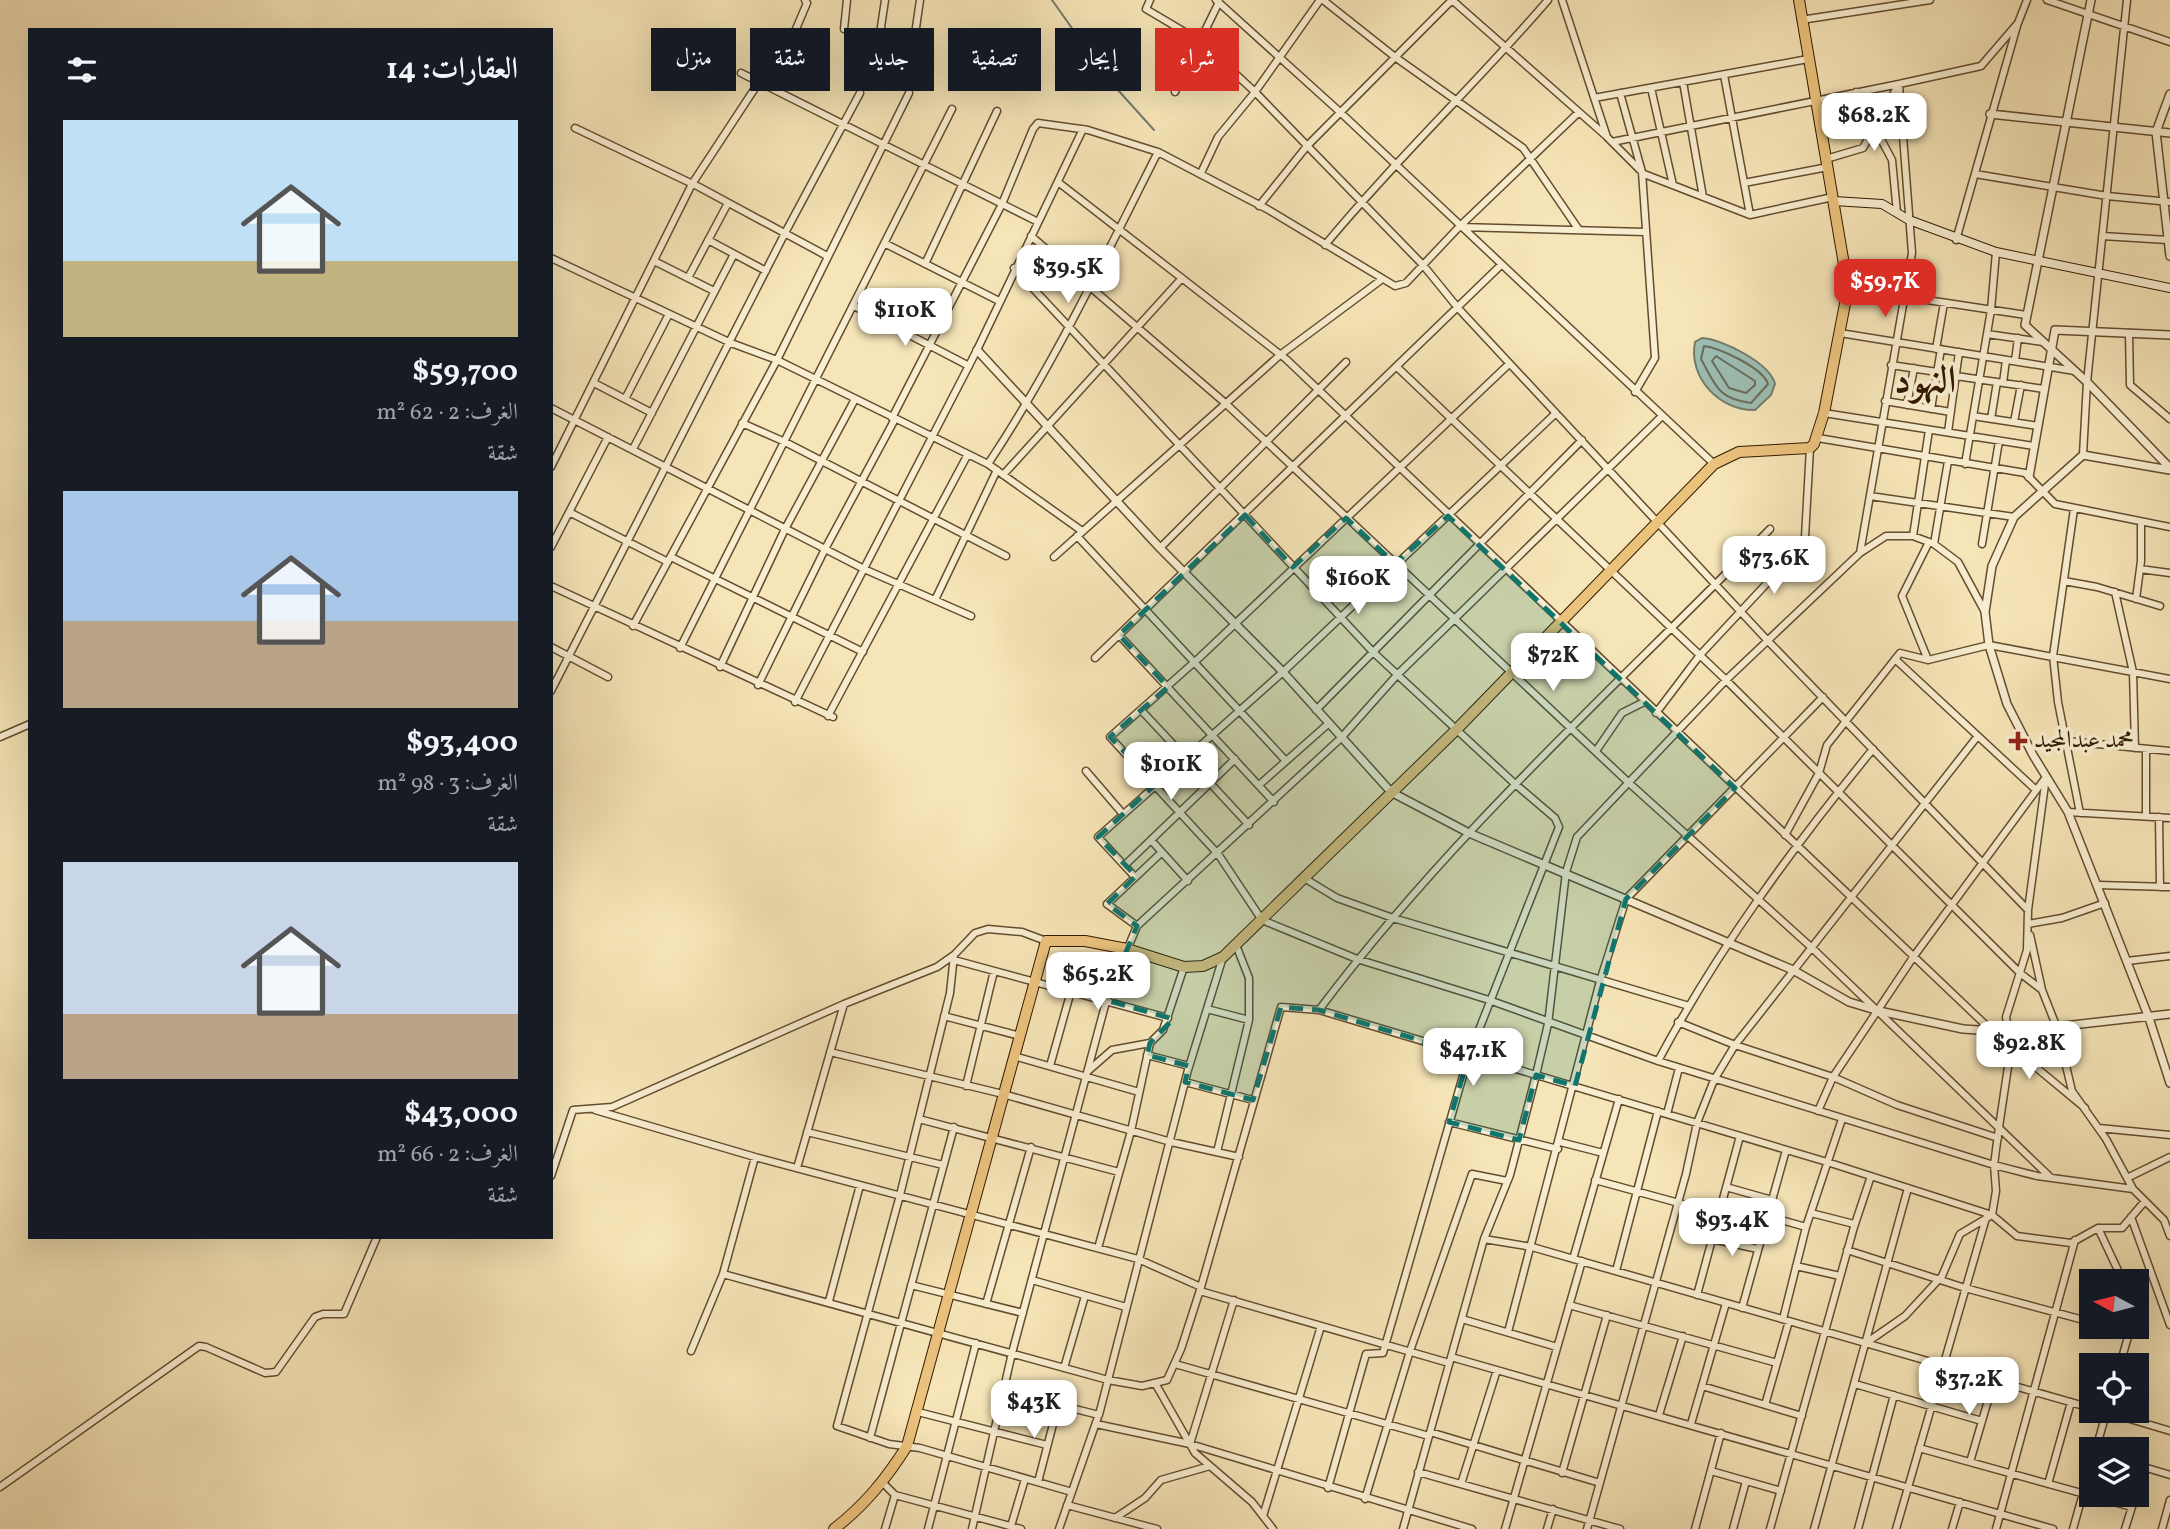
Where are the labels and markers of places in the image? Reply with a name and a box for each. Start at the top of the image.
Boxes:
pin: $68.2K [1817,94,1931,153]
pin: $39.5K [1011,246,1125,305]
pin: $59.7K [1828,260,1942,319]
pin: $110K [856,288,954,348]
pin: $73.6K [1717,536,1831,596]
pin: $160K [1309,556,1407,616]
pin: $72K [1512,634,1594,693]
place label: محمد عبدالمجيد [2034,724,2134,758]
marker: محمد عبدالمجيد [2008,731,2028,751]
pin: $101K [1122,742,1220,802]
pin: $65.2K [1041,953,1155,1012]
pin: $92.8K [1972,1021,2086,1081]
pin: $47.1K [1416,1028,1530,1088]
pin: $93.4K [1675,1198,1789,1258]
pin: $37.2K [1912,1358,2026,1417]
pin: $43K [993,1380,1075,1440]

